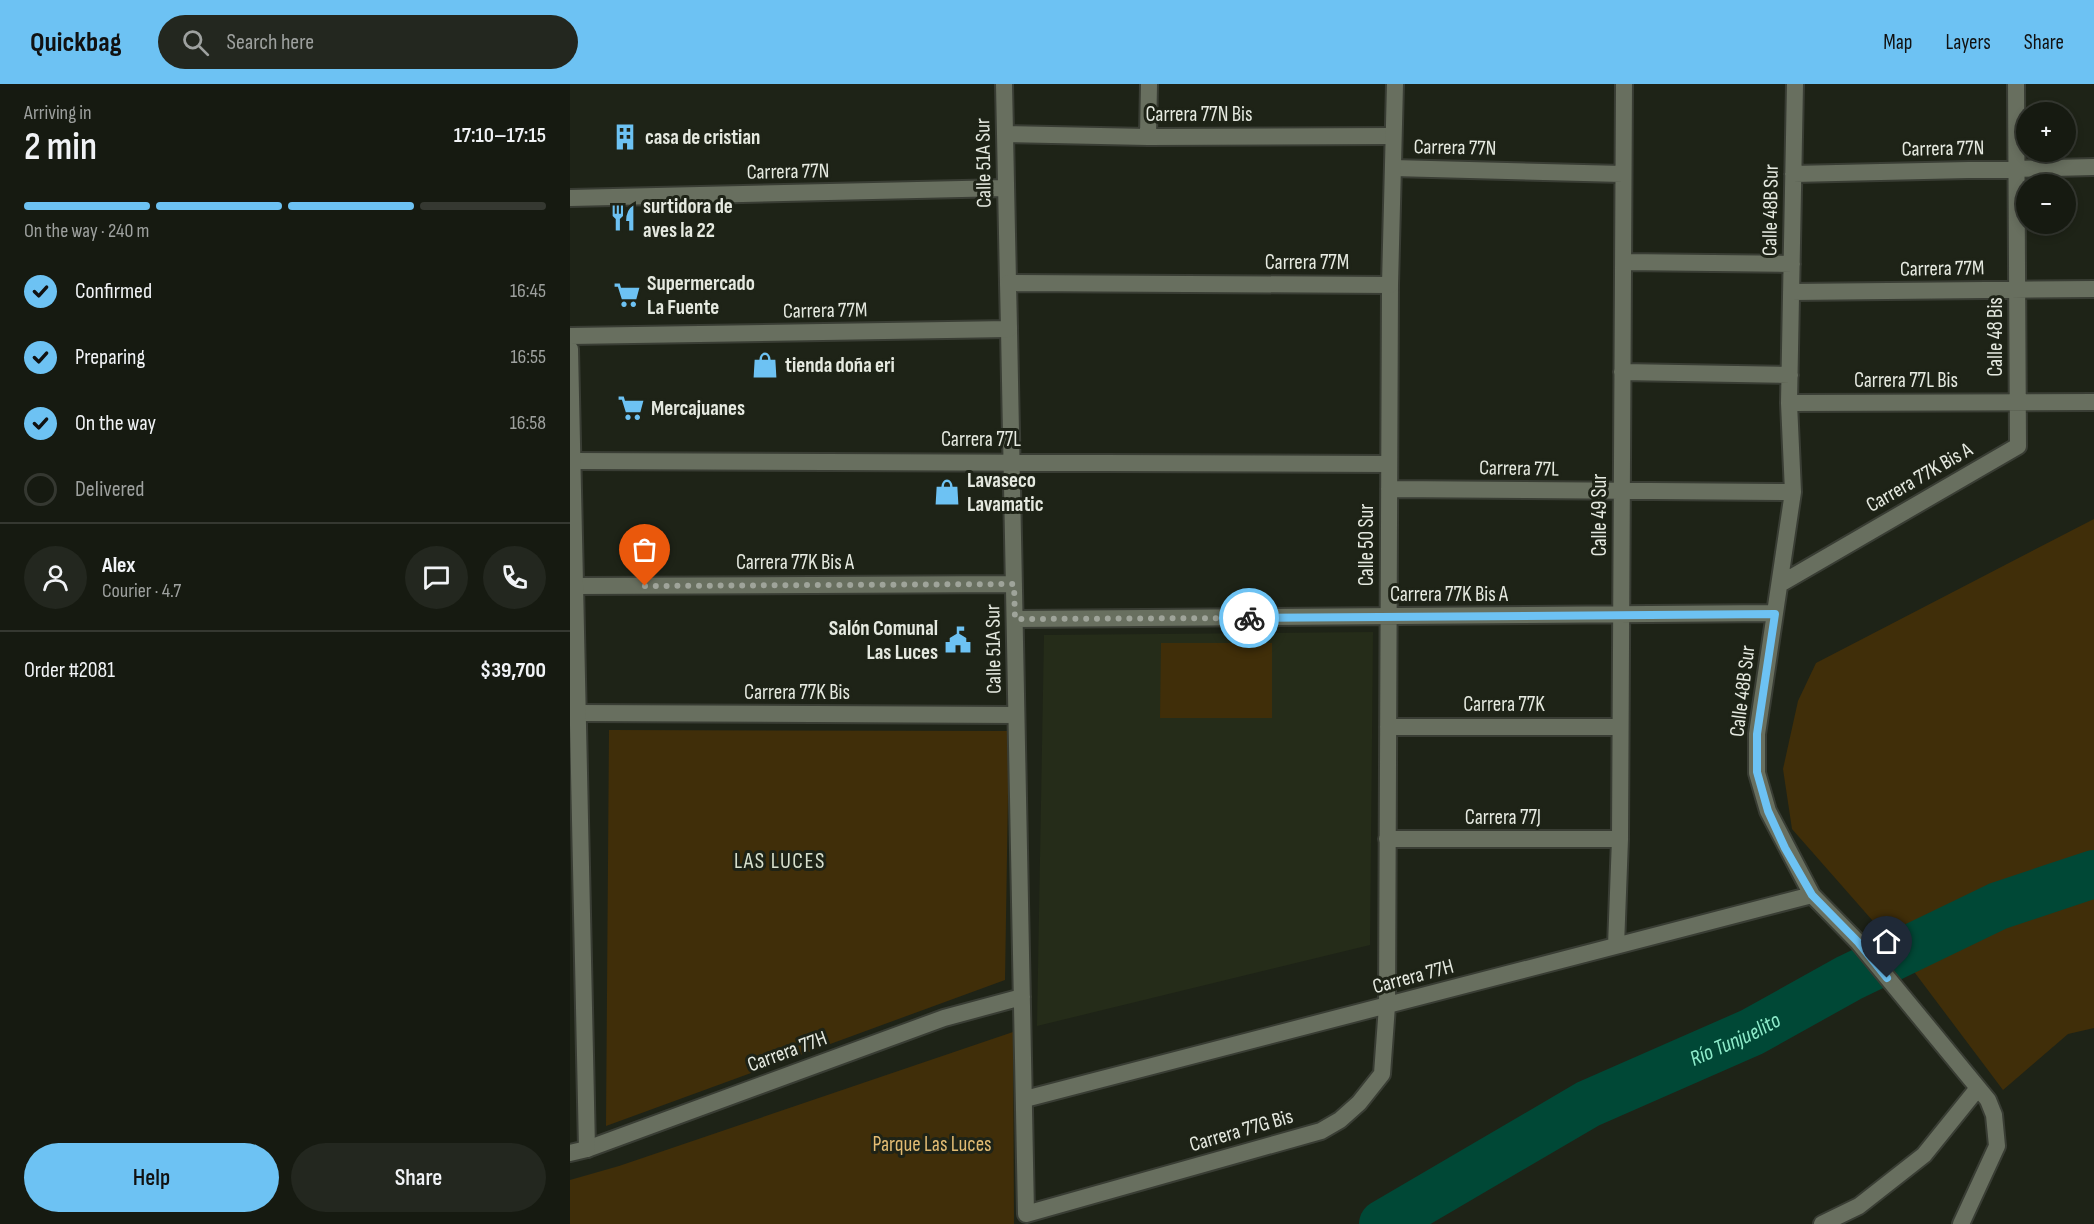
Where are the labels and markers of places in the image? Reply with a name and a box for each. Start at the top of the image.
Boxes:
building icon: casa de cristian [610,122,640,152]
place label: casa de cristian [645,125,760,150]
place label: surtidora de aves la 22 [643,194,733,243]
restaurant icon: surtidora de aves la 22 [608,203,638,233]
place label: Supermercado La Fuente [647,271,755,320]
supermarket icon: Supermercado La Fuente [612,280,642,310]
shop icon: tienda doña eri [750,350,780,380]
place label: tienda doña eri [785,353,895,378]
supermarket icon: Mercajuanes [616,393,646,423]
place label: Mercajuanes [651,396,745,421]
place label: Lavaseco Lavamatic [967,468,1044,517]
shop icon: Lavaseco Lavamatic [932,477,962,507]
pin [619,524,670,586]
place label: Salón Comunal Las Luces [829,616,938,665]
public building icon: Salón Comunal Las Luces [943,625,973,655]
pin [1861,916,1912,978]

